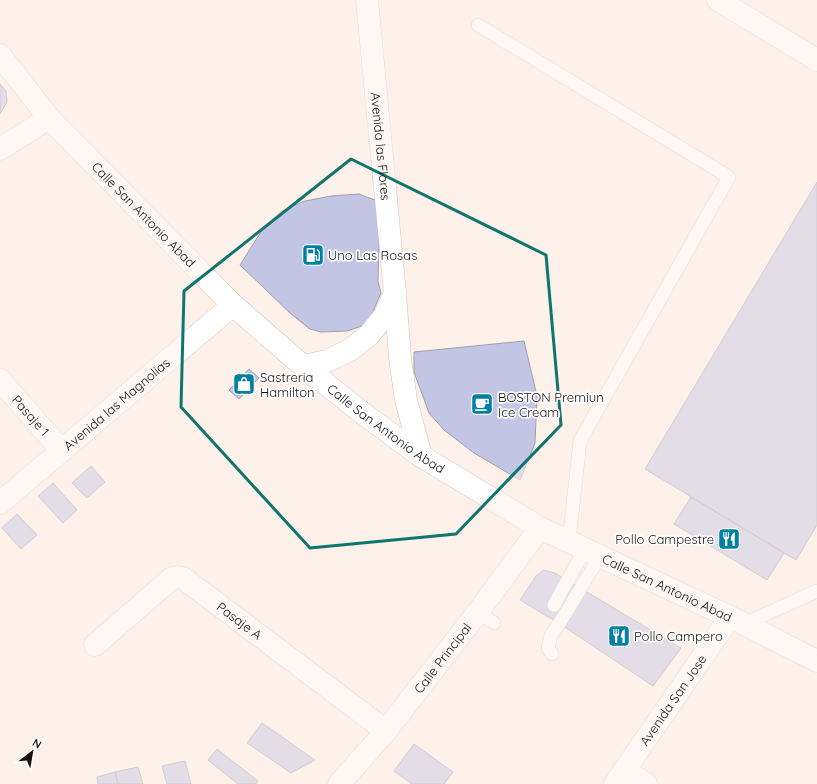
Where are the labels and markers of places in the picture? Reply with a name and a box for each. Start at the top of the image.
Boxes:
fuel station icon: Uno Las Rosas [300,242,326,268]
place label: Uno Las Rosas [328,247,417,263]
place label: Sastreria Hamilton [260,369,315,400]
shop icon: Sastreria Hamilton [231,371,257,397]
place label: BOSTON Premiun Ice Cream [498,389,604,420]
cafe icon: BOSTON Premiun Ice Cream [469,391,495,417]
restaurant icon: Pollo Campestre [716,526,742,552]
place label: Pollo Campestre [615,531,714,547]
restaurant icon: Pollo Campero [606,623,632,649]
place label: Pollo Campero [634,628,723,644]

